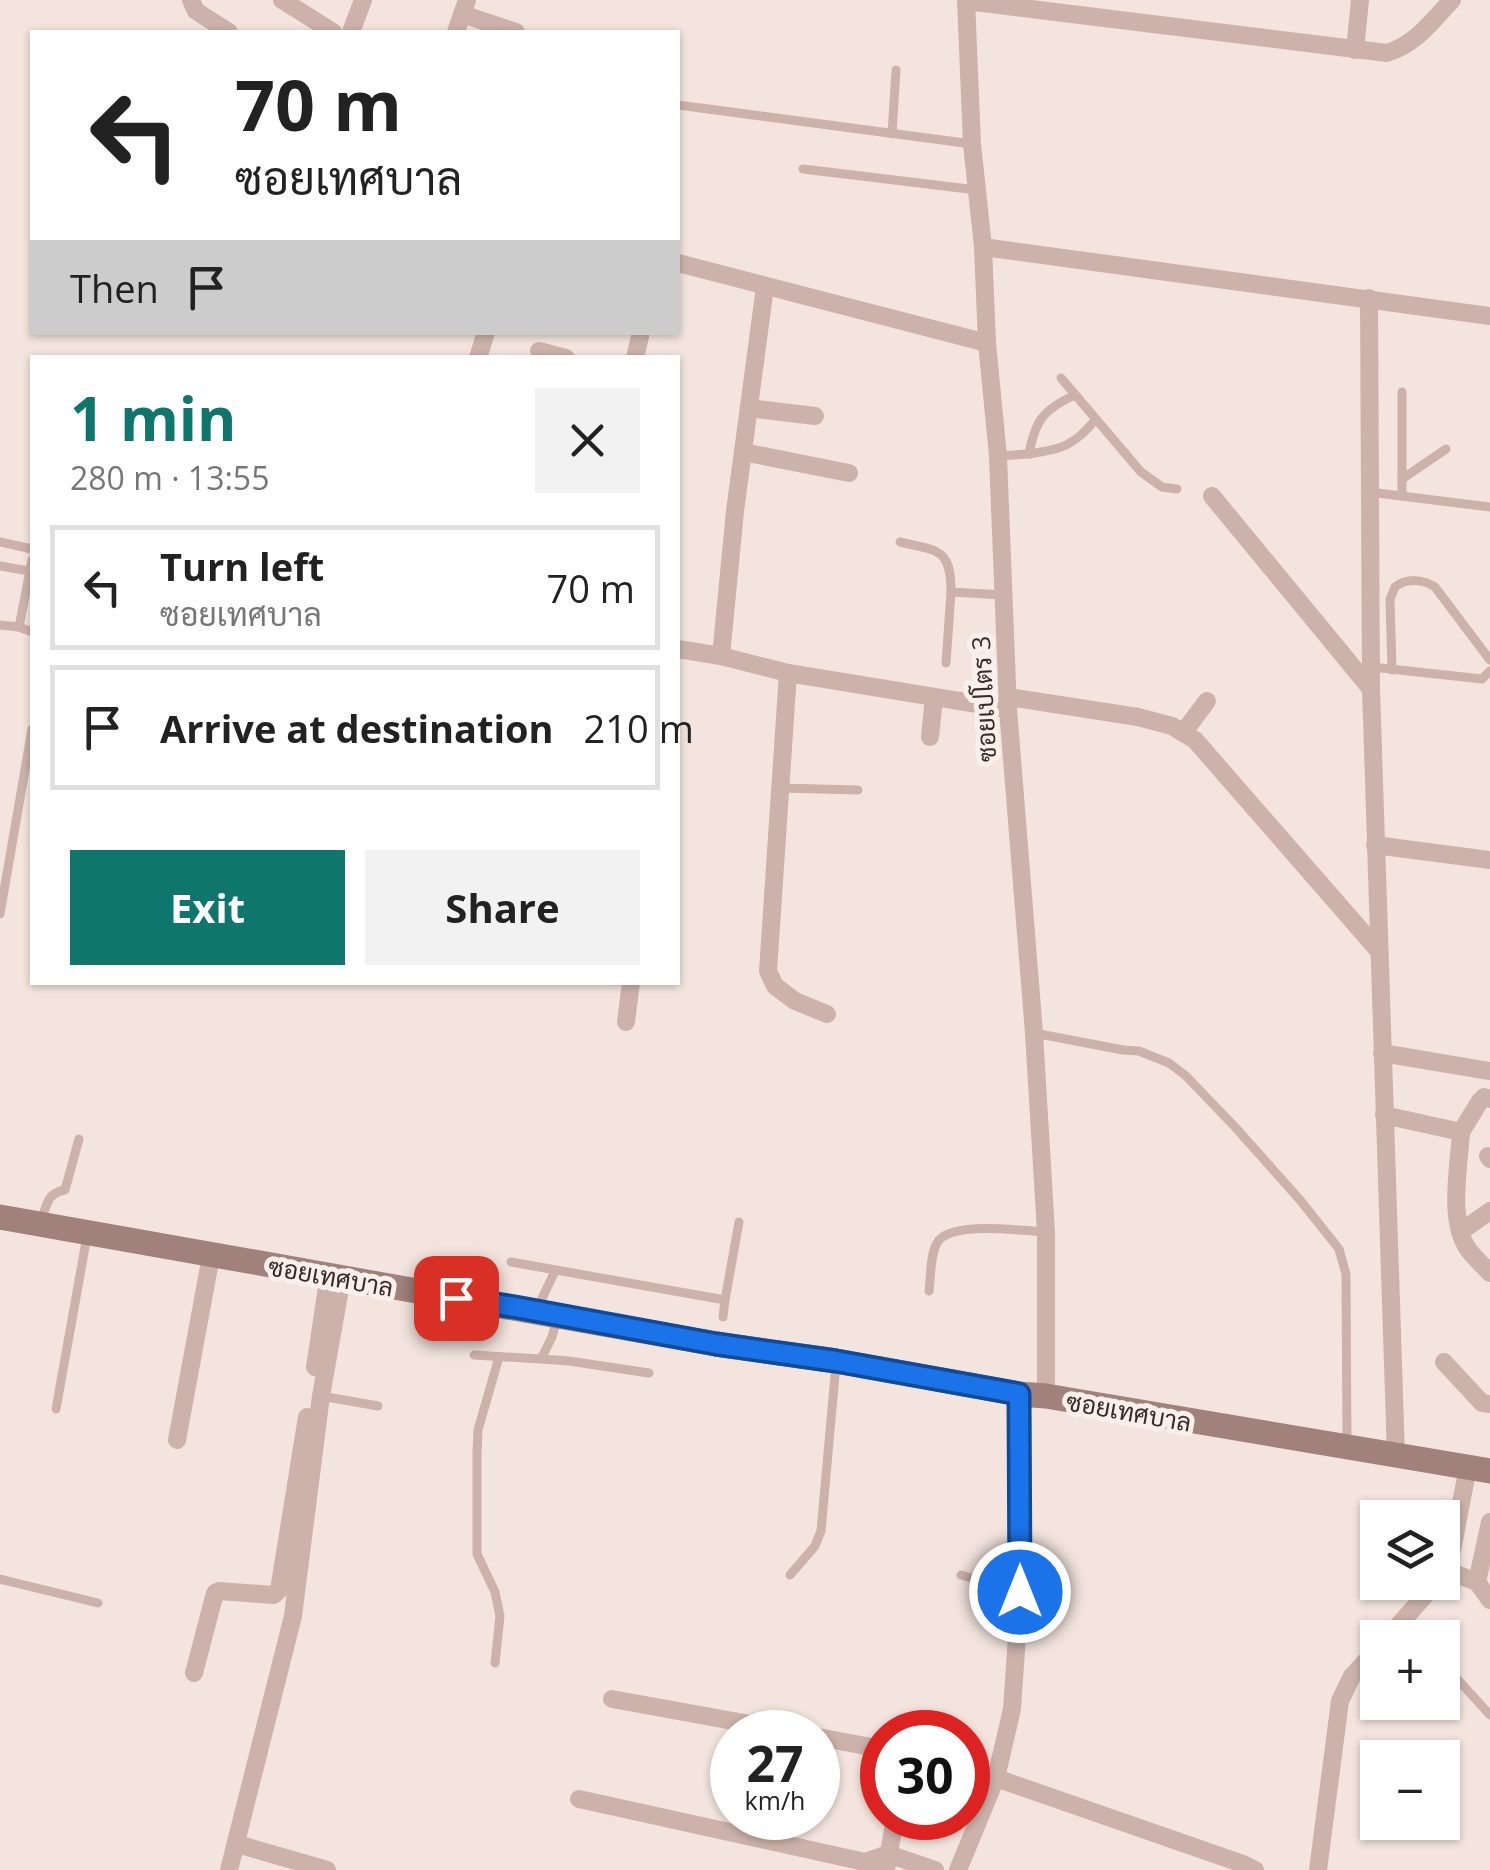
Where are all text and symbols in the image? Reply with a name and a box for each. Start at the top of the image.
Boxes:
text: 70 m [235,56,402,152]
icon: left [70,70,200,200]
text: ซอยเทศบาล [235,147,462,208]
icon: arrive [179,260,234,315]
text: Then [70,262,159,314]
text: 1 min [70,377,237,459]
button: close [535,388,640,493]
text: 280 m · 13:55 [70,456,269,499]
text: Turn left [160,540,324,592]
icon: left [75,560,130,615]
text: 70 m [546,562,635,614]
text: ซอยเทศบาล [160,592,322,635]
street label: ซอยเปโตร 3 [963,635,1003,763]
icon: arrive [75,700,130,755]
text: Arrive at destination [160,702,554,754]
text: 210 m [584,702,694,754]
button: Exit [70,850,345,965]
button: Share [365,850,640,965]
street label: ซอยเทศบาล [266,1248,396,1304]
pin [414,1256,499,1341]
icon: arrive [429,1271,484,1326]
street label: ซอยเทศบาล [1064,1383,1194,1439]
map controls [1360,1500,1460,1840]
button: layers [1360,1500,1460,1600]
position arrow [968,1540,1072,1644]
button: + [1360,1620,1460,1720]
speed limit sign: 30 [860,1710,990,1840]
text: 27 [746,1729,804,1797]
button: − [1360,1740,1460,1840]
text: km/h [745,1783,805,1817]

